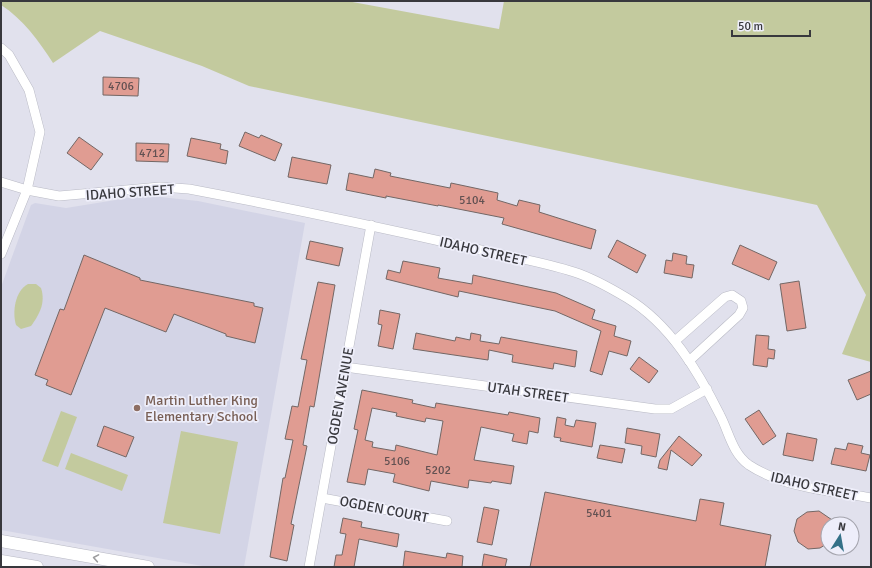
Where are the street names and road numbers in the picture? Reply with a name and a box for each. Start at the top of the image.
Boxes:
street label: IDAHO STREET [85,181,175,204]
street label: IDAHO STREET [438,233,528,270]
street label: OGDEN AVENUE [324,346,357,446]
street label: UTAH STREET [486,378,570,407]
street label: IDAHO STREET [769,468,859,505]
street label: OGDEN COURT [338,493,430,526]

